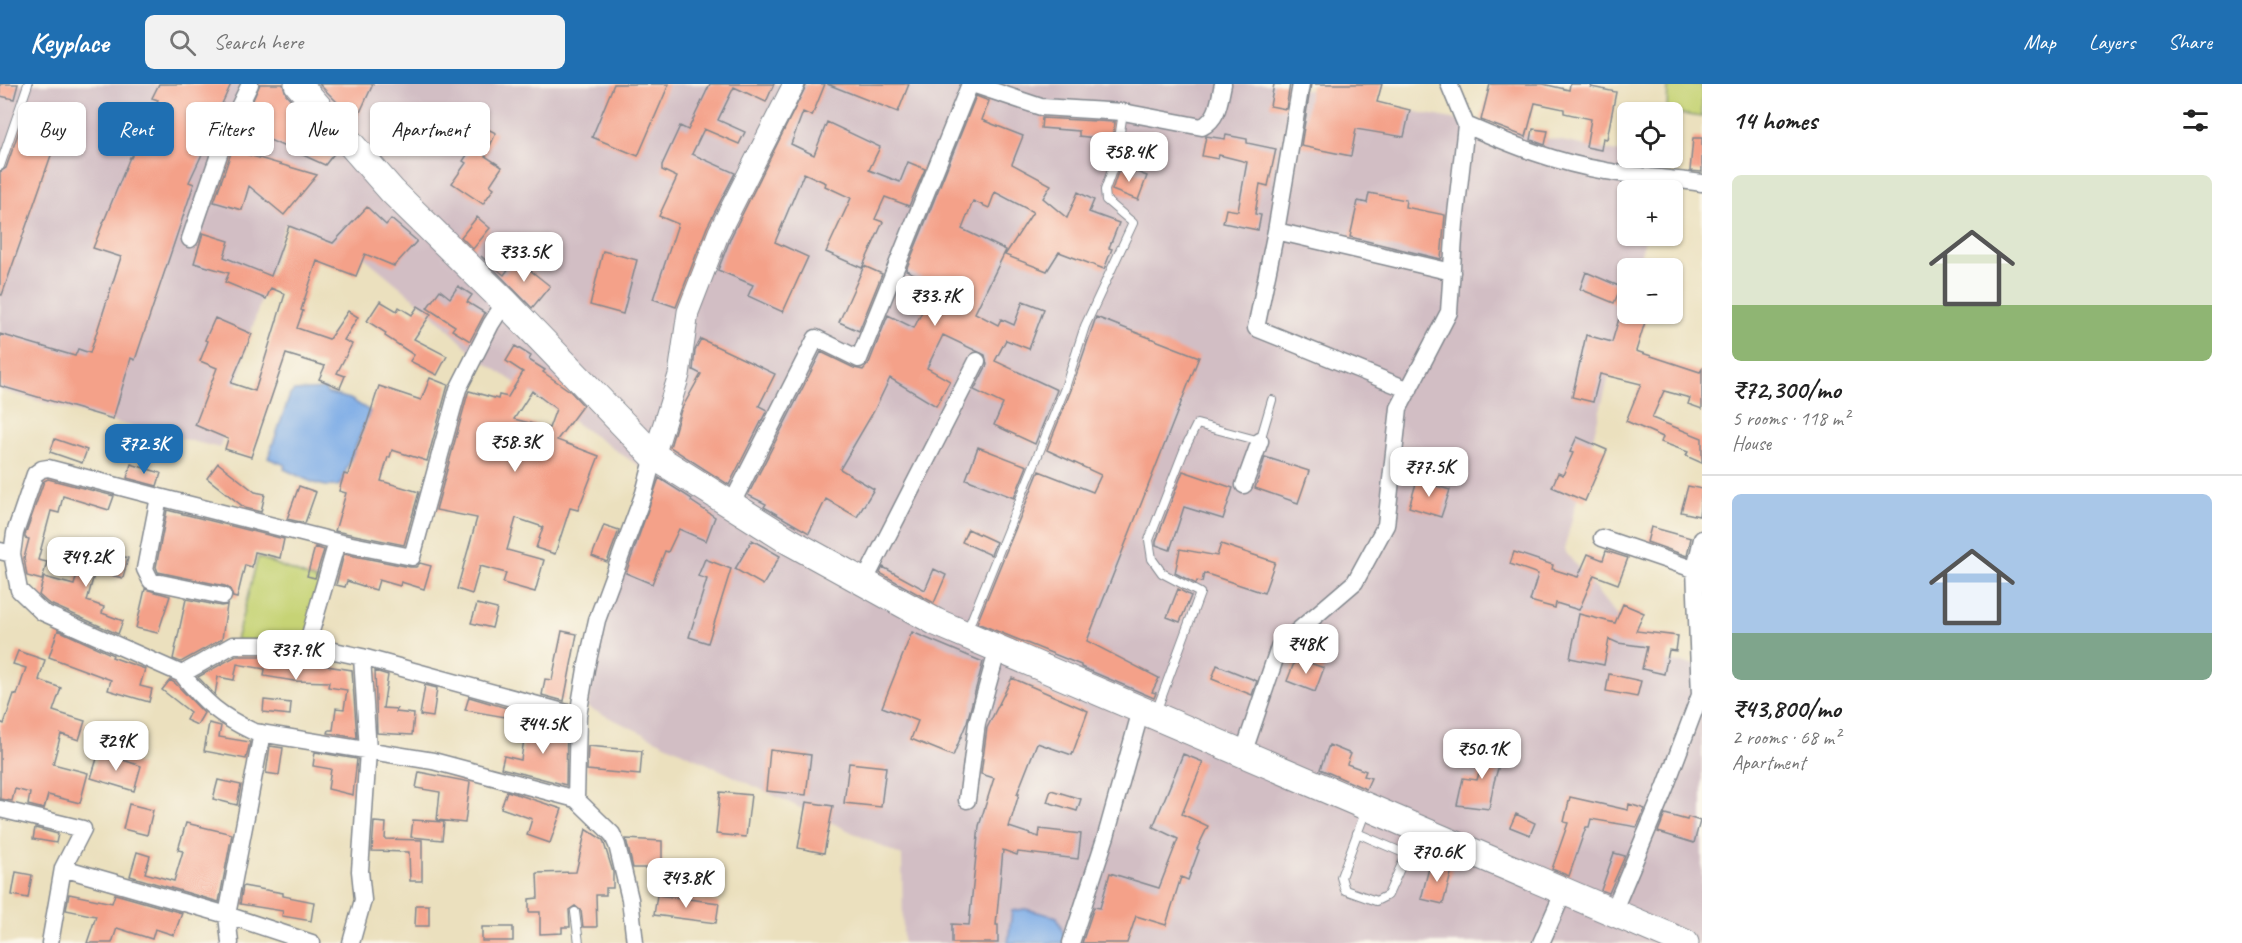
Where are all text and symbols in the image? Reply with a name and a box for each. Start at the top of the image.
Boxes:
search box [145,15,565,69]
text: Keyplace [30,25,109,60]
icon: search [166,26,199,59]
text: Search here [214,28,303,56]
text: Map [2023,29,2056,55]
text: Layers [2089,29,2135,55]
text: Share [2168,29,2212,55]
chip: Buy [18,102,86,156]
chip: Rent [98,102,174,156]
chip: Filters [186,102,274,156]
chip: New [286,102,358,156]
chip: Apartment [370,102,490,156]
map controls [1617,102,1683,324]
button: locate [1617,102,1683,168]
text: 14 homes [1732,104,1817,137]
icon: filters [2179,104,2212,137]
pin: ₹58.4K [1080,132,1178,183]
text: ₹58.4K [1104,139,1154,164]
button: + [1617,180,1683,246]
icon: home [1918,214,2026,322]
pin: ₹33.5K [475,232,573,283]
text: ₹33.5K [499,239,549,264]
button: − [1617,258,1683,324]
pin: ₹33.7K [886,276,984,327]
text: ₹33.7K [910,283,960,308]
text: ₹72,300/mo [1732,373,1841,406]
text: 5 rooms · 118 m² [1732,406,1849,431]
pin: ₹58.3K [466,422,564,473]
pin: ₹72.3K [95,424,193,475]
text: ₹58.3K [490,429,540,454]
text: ₹72.3K [119,431,169,456]
text: House [1732,431,1771,456]
pin: ₹77.5K [1380,447,1478,498]
text: ₹77.5K [1404,454,1454,479]
icon: home [1918,533,2026,641]
pin: ₹49.2K [37,537,135,588]
text: ₹49.2K [61,544,111,569]
pin: ₹48K [1270,624,1342,675]
pin: ₹37.9K [247,630,345,681]
text: ₹48K [1287,631,1325,656]
text: ₹37.9K [271,637,321,662]
text: ₹43,800/mo [1732,692,1841,725]
pin: ₹44.5K [494,704,592,755]
text: ₹44.5K [518,711,568,736]
pin: ₹29K [80,721,152,772]
text: 2 rooms · 68 m² [1732,725,1840,750]
text: ₹29K [98,728,134,753]
pin: ₹50.1K [1433,729,1531,780]
text: ₹50.1K [1457,736,1507,761]
text: Apartment [1732,750,1805,775]
pin: ₹70.6K [1388,832,1486,883]
text: ₹70.6K [1412,839,1462,864]
pin: ₹43.8K [637,858,735,909]
text: ₹43.8K [661,865,711,890]

